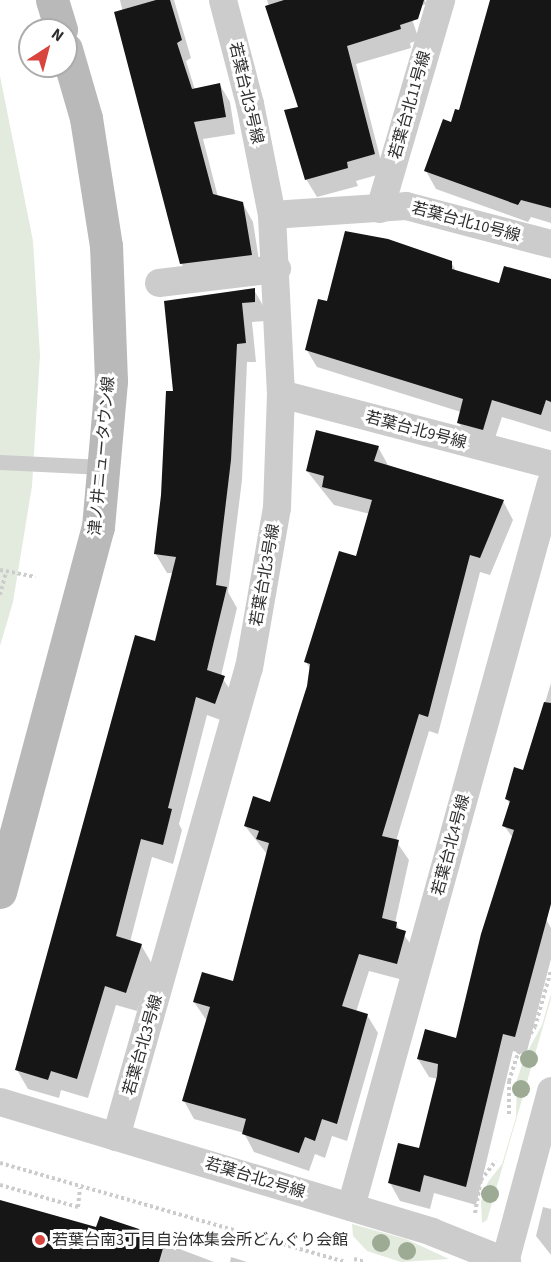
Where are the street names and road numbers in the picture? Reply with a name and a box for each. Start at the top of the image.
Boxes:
street label: 若葉台北3号線 [225,40,267,146]
street label: 若葉台北11号線 [385,49,435,161]
street label: 若葉台北10号線 [409,198,523,246]
street label: 津ノ井ニュータウン線 [85,375,119,537]
street label: 若葉台北9号線 [363,407,469,453]
street label: 若葉台北3号線 [247,522,283,628]
street label: 若葉台北4号線 [428,792,474,898]
street label: 若葉台北3号線 [119,992,167,1098]
street label: 若葉台北2号線 [202,1154,308,1202]

